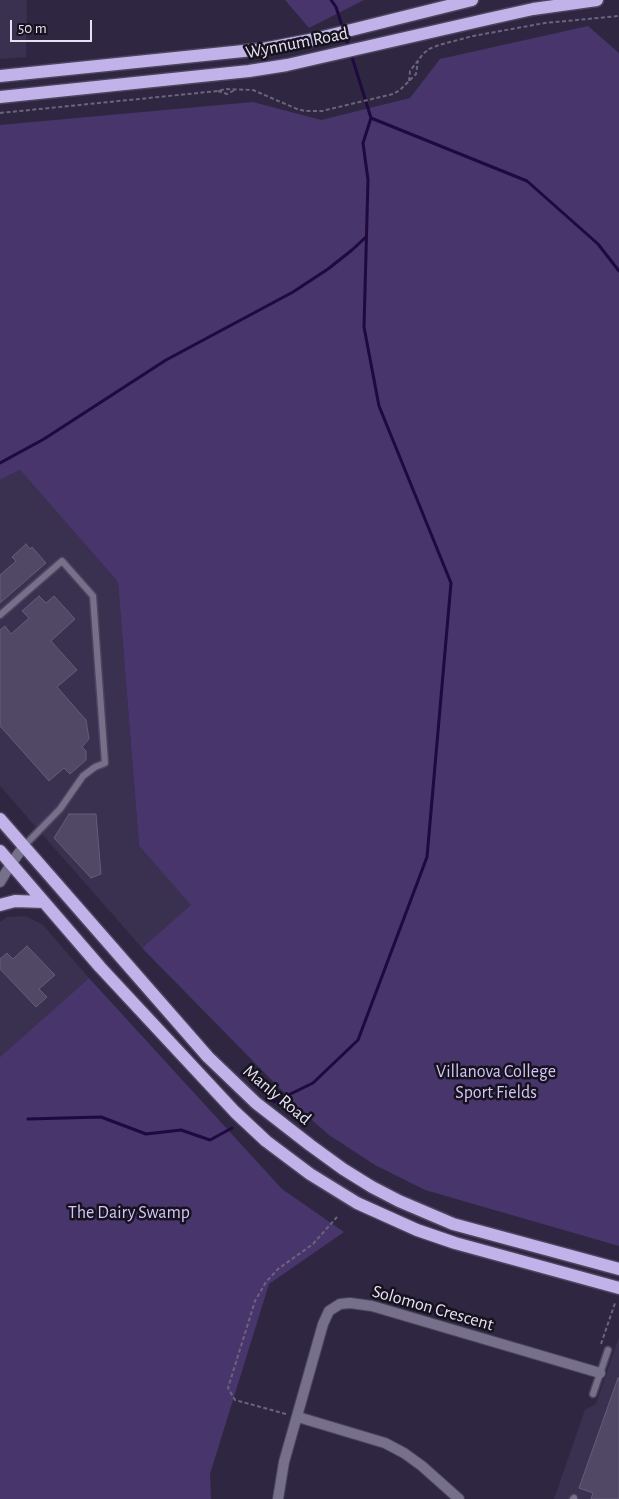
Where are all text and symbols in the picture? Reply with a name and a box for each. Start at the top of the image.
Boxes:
scale bar [12,10,95,42]
text: 50 m [18,21,47,36]
street label: Wynnum Road [244,22,350,64]
street label: Manly Road [239,1060,315,1130]
park label: Villanova College Sport Fields [436,1061,556,1104]
park label: The Dairy Swamp [68,1202,190,1224]
street label: Solomon Crescent [370,1280,496,1336]

